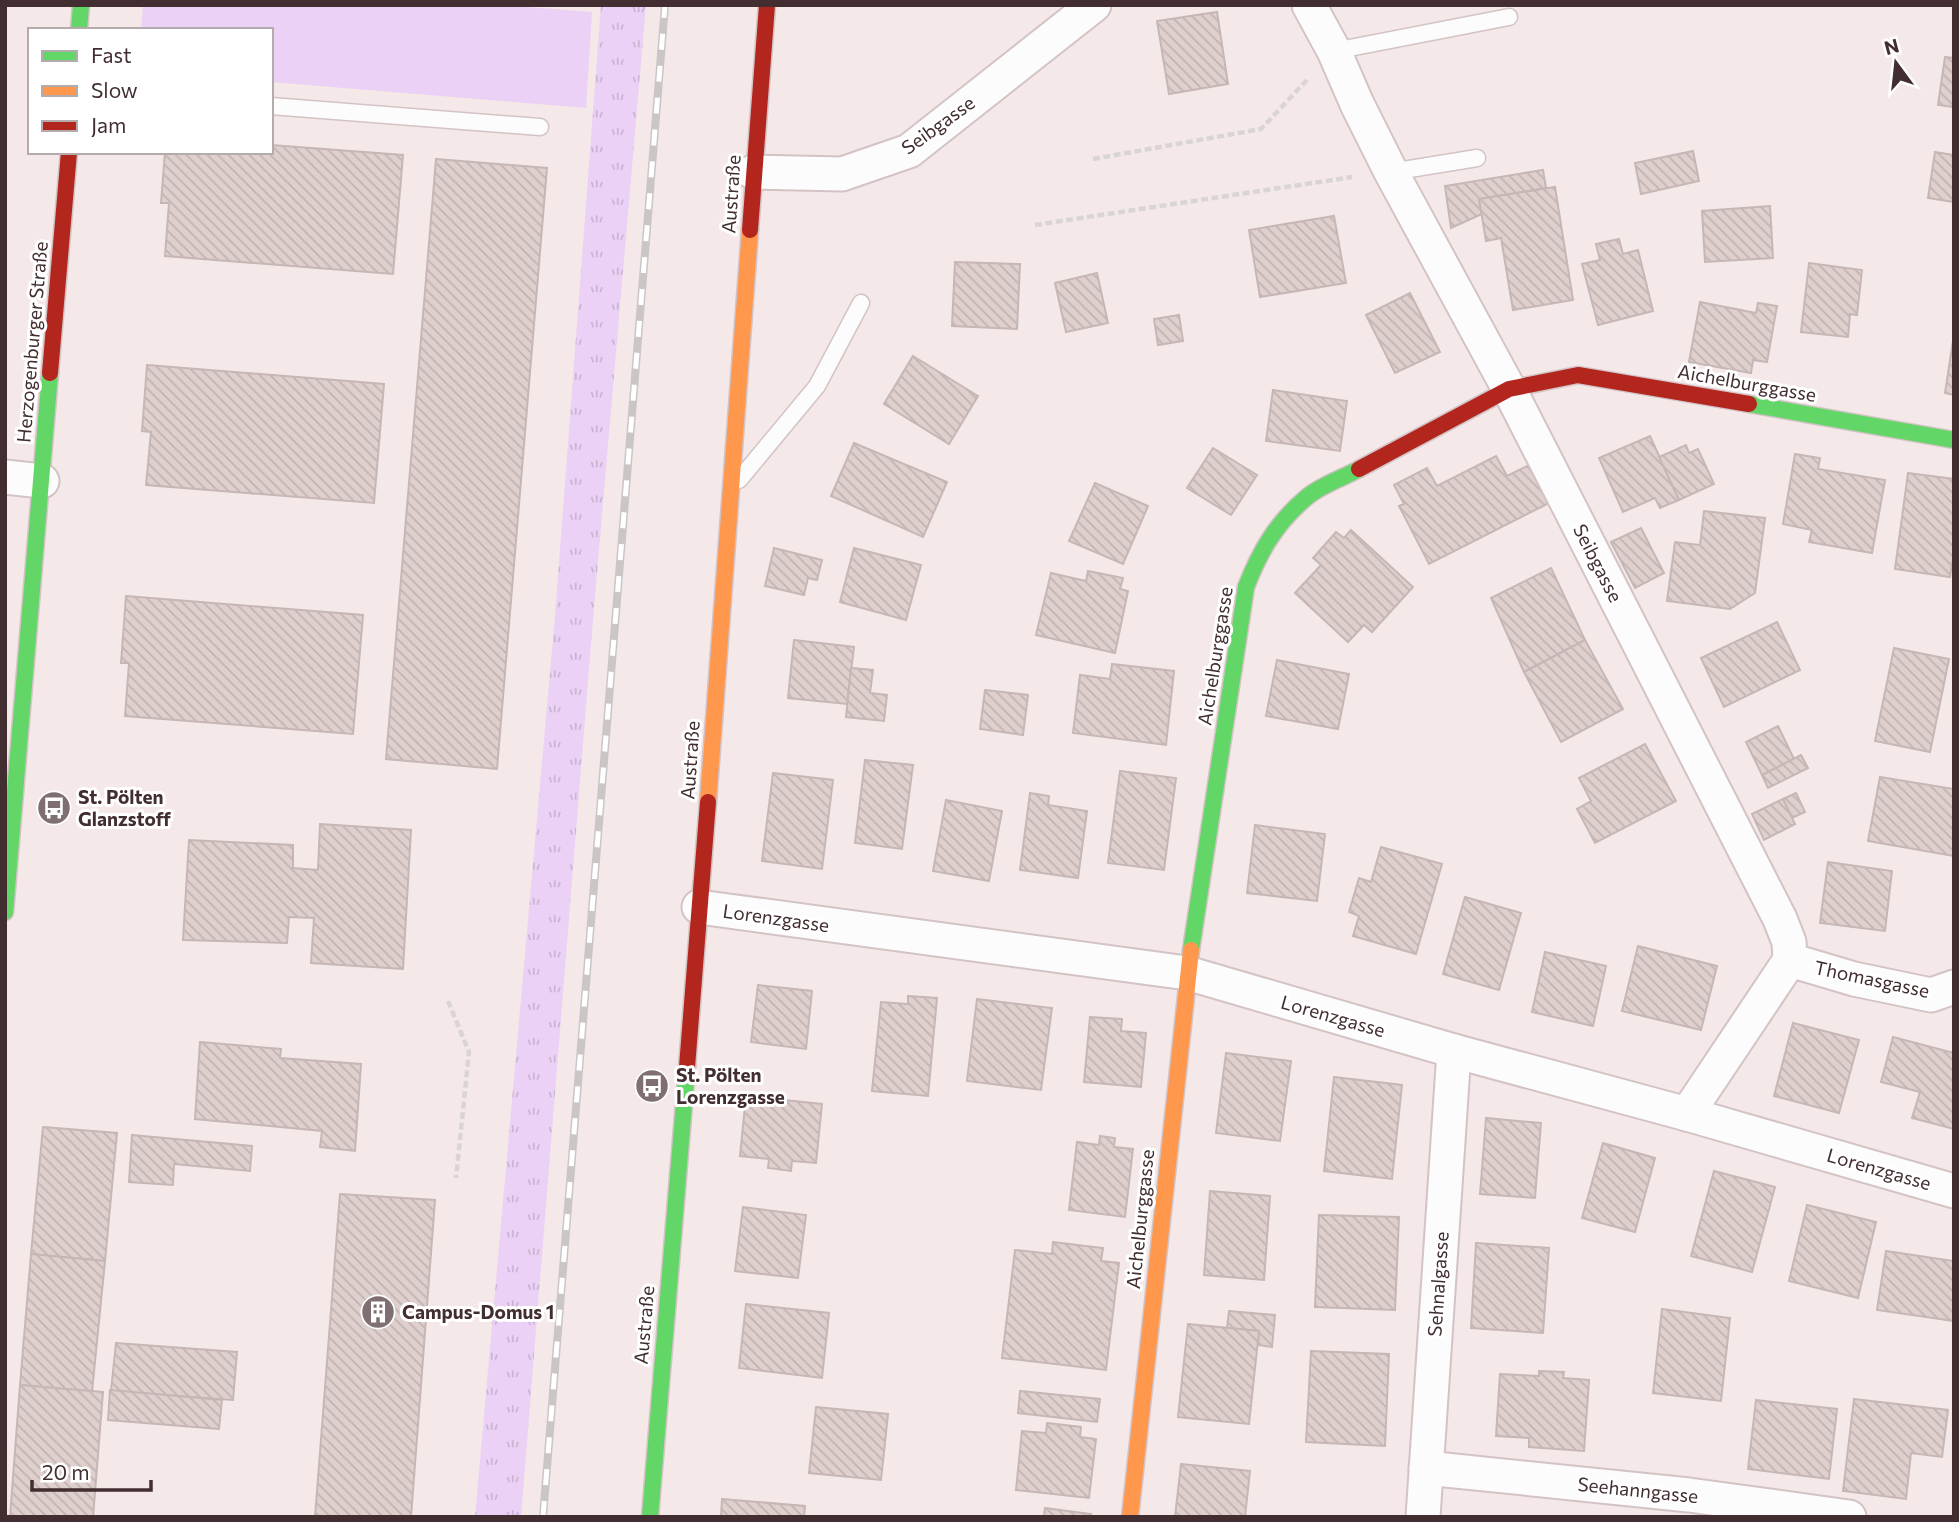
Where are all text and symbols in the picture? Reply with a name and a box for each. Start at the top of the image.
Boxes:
legend [28,28,273,154]
north arrow [1861,28,1931,98]
text: N [1882,33,1901,59]
text: Fast [91,42,132,67]
text: Slow [91,77,138,102]
street label: Seibgasse [897,90,979,159]
text: Jam [91,112,126,137]
street label: Austraße [716,154,745,234]
street label: Herzogenburger Straße [11,240,52,444]
street label: Aichelburggasse [1676,359,1818,406]
street label: Seibgasse [1569,520,1628,606]
street label: Aichelburggasse [1192,585,1237,727]
street label: Austraße [675,720,704,800]
place label: St. Pölten Glanzstoff [78,785,172,830]
bus stop icon: St. Pölten Glanzstoff [35,789,73,827]
street label: Lorenzgasse [721,899,831,936]
street label: Thomasgasse [1813,955,1932,1002]
street label: Lorenzgasse [1278,990,1388,1041]
place label: St. Pölten Lorenzgasse [676,1063,785,1108]
bus stop icon: St. Pölten Lorenzgasse [633,1067,671,1105]
street label: Lorenzgasse [1824,1143,1934,1194]
street label: Aichelburggasse [1121,1148,1158,1290]
street label: Sehnalgasse [1422,1231,1453,1337]
street label: Austraße [629,1285,658,1365]
building icon: Campus-Domus 1 [359,1293,397,1331]
place label: Campus-Domus 1 [402,1300,554,1323]
scale bar [32,1448,150,1492]
text: 20 m [42,1459,90,1484]
street label: Seehanngasse [1577,1472,1700,1507]

